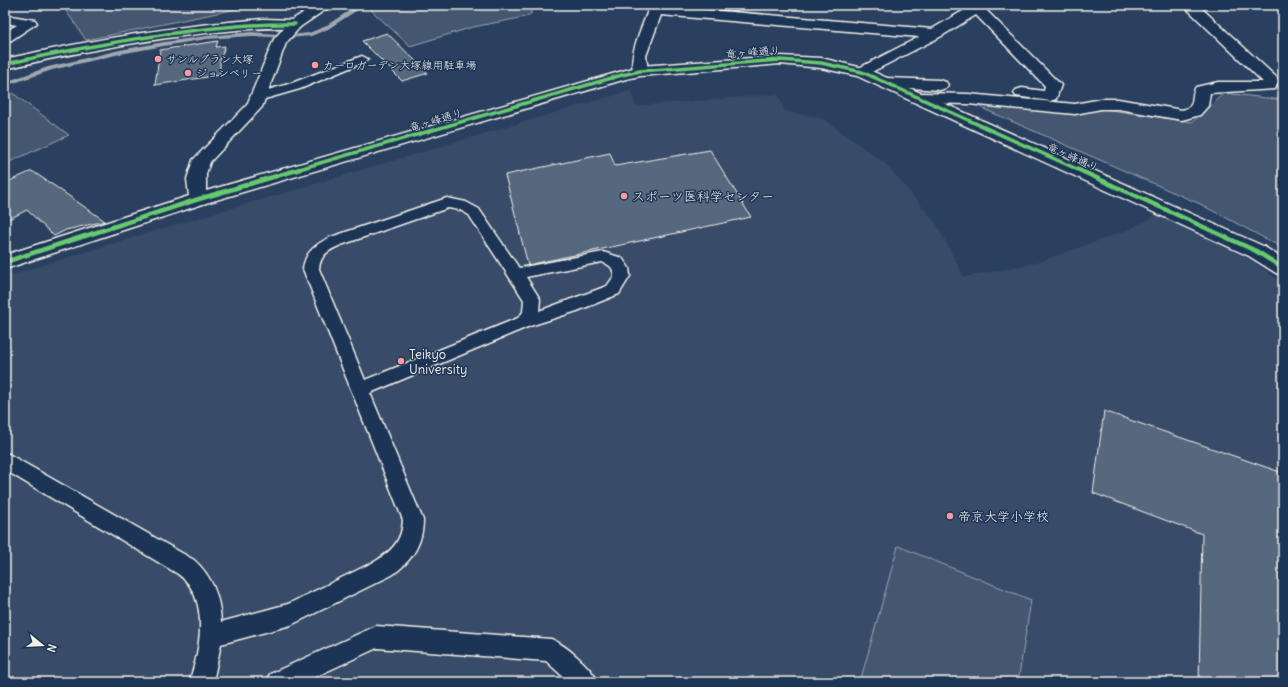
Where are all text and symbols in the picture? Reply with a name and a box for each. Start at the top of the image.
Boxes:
street label: 竜ヶ峰通り [725,43,781,61]
place label: サンルグラン大塚 [166,52,254,66]
marker: サンルグラン大塚 [153,54,163,64]
place label: カーロガーデン大塚線用駐車場 [323,58,477,72]
marker: カーロガーデン大塚線用駐車場 [310,60,320,70]
place label: ジョンベリー [196,66,262,80]
marker: ジョンベリー [183,68,193,78]
street label: 竜ヶ峰通り [408,105,464,135]
street label: 竜ヶ峰通り [1045,139,1101,175]
place label: スポーツ医科学センター [632,188,774,205]
marker: スポーツ医科学センター [619,191,629,201]
place label: Teikyo University [409,346,467,378]
marker: Teikyo University [396,356,406,366]
place label: 帝京大学小学校 [958,508,1049,525]
marker: 帝京大学小学校 [945,511,955,521]
north arrow [22,625,62,665]
text: N [44,642,59,654]

